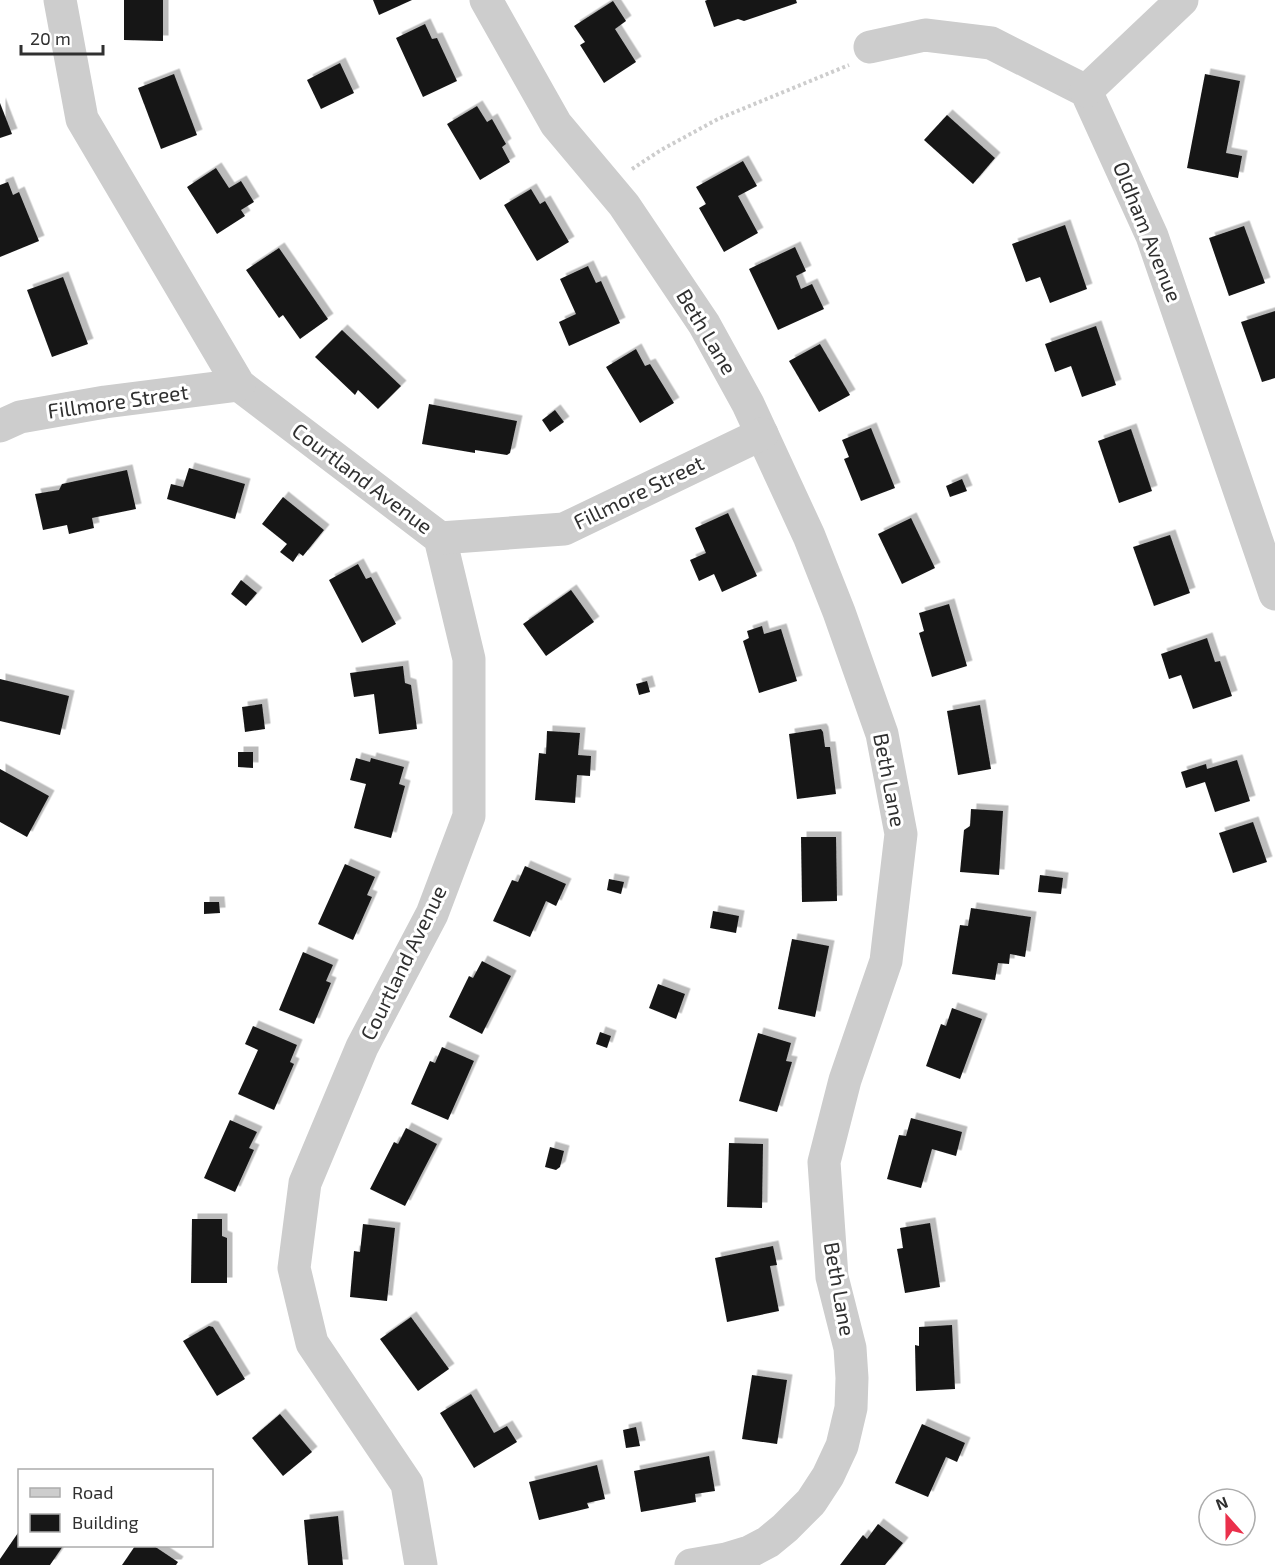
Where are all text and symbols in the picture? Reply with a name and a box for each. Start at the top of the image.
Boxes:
scale bar [21,18,104,56]
text: 20 m [30,27,71,49]
street label: Oldham Avenue [1109,158,1188,305]
street label: Beth Lane [672,284,742,378]
street label: Fillmore Street [46,378,190,423]
street label: Courtland Avenue [288,417,438,539]
street label: Fillmore Street [569,449,708,534]
street label: Beth Lane [869,731,912,829]
street label: Courtland Avenue [354,881,451,1044]
street label: Beth Lane [820,1240,861,1338]
legend [18,1469,213,1547]
text: Road [72,1481,113,1503]
north arrow [1197,1487,1257,1547]
text: N [1213,1492,1230,1513]
text: Building [72,1511,139,1533]

